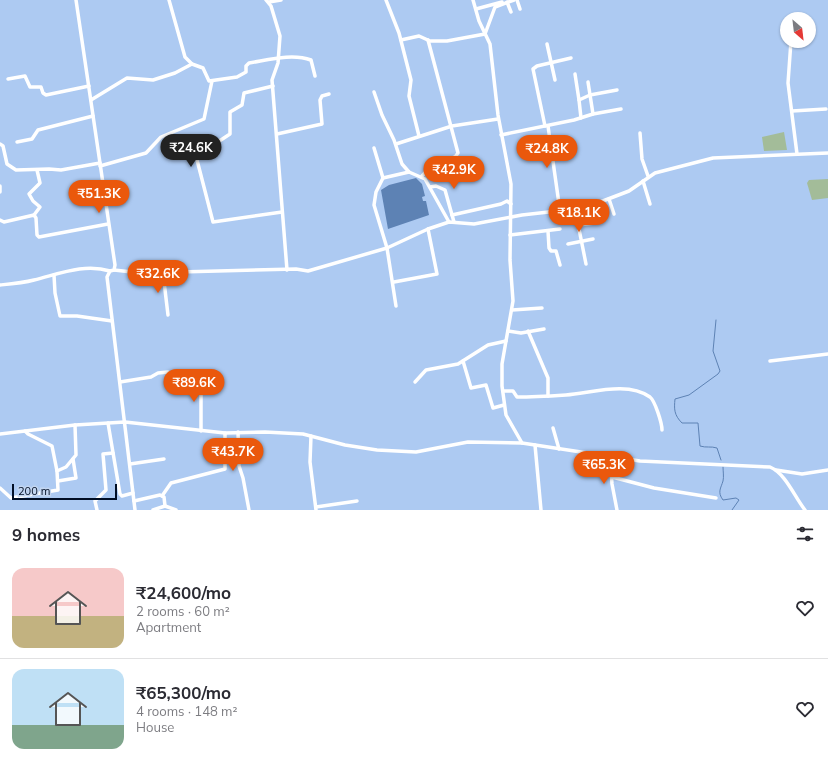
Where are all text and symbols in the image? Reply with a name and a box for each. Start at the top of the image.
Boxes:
north arrow [780,12,816,48]
map controls [780,12,816,48]
pin: ₹24.6K [158,134,224,168]
pin: ₹24.8K [514,135,580,169]
text: ₹24.6K [169,139,213,155]
text: ₹24.8K [525,140,569,156]
pin: ₹42.9K [421,156,487,190]
text: ₹42.9K [432,161,476,177]
pin: ₹51.3K [66,180,132,214]
text: ₹51.3K [77,185,121,201]
pin: ₹18.1K [546,199,612,233]
text: ₹18.1K [557,204,601,220]
pin: ₹32.6K [125,260,191,294]
text: ₹32.6K [136,265,180,281]
pin: ₹89.6K [161,369,227,403]
text: ₹89.6K [172,374,216,390]
pin: ₹43.7K [200,438,266,472]
text: ₹43.7K [211,443,255,459]
pin: ₹65.3K [571,451,637,485]
text: ₹65.3K [582,456,626,472]
scale bar [12,482,117,501]
text: 200 m [18,484,50,498]
icon: filters [794,523,816,545]
text: 9 homes [12,524,80,545]
text: ₹24,600/mo [136,582,231,603]
icon: home [44,584,92,632]
icon: heart [794,597,816,619]
text: 2 rooms · 60 m² [136,603,230,619]
text: Apartment [136,619,201,635]
text: ₹65,300/mo [136,682,231,703]
icon: home [44,685,92,733]
icon: heart [794,698,816,720]
text: 4 rooms · 148 m² [136,703,237,719]
text: House [136,719,174,735]

